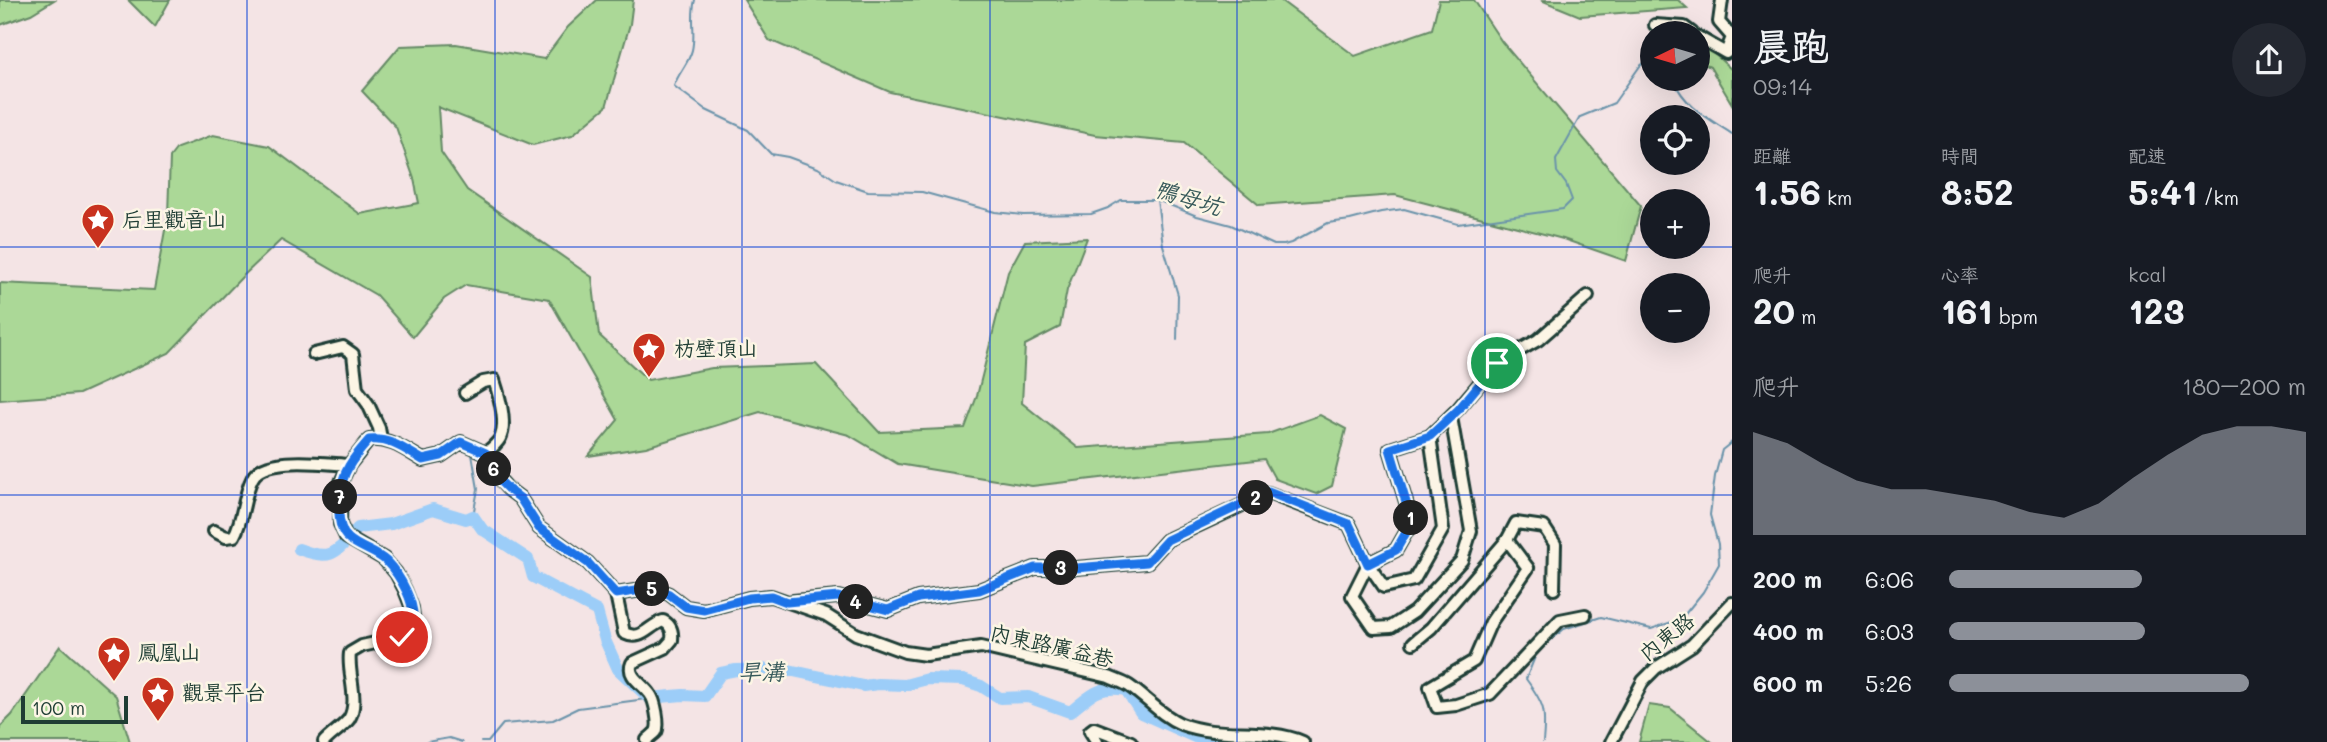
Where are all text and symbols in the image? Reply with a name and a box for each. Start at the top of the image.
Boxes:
text: 晨跑 [1753,20,1829,70]
north arrow [1640,21,1710,91]
map controls [1640,21,1710,343]
button: share [2232,23,2306,97]
text: 09:14 [1753,71,1812,101]
button: locate [1640,105,1710,175]
text: 距離 [1753,143,1791,168]
text: 時間 [1941,143,1979,168]
text: 配速 [2128,143,2166,168]
text: 1.56 [1753,168,1821,214]
text: 8:52 [1941,168,2013,214]
text: 5:41 [2128,168,2198,214]
water label: 鴨母坑 [1151,173,1229,222]
text: km [1821,185,1852,210]
text: /km [2198,185,2239,210]
button: + [1640,189,1710,259]
place icon: 后里觀音山 [79,201,117,250]
place label: 后里觀音山 [122,205,227,232]
text: 爬升 [1753,262,1791,287]
text: 心率 [1941,262,1979,287]
text: kcal [2128,262,2166,287]
button: − [1640,273,1710,343]
text: 20 [1753,287,1795,333]
text: 161 [1941,287,1993,333]
text: 123 [2128,287,2184,333]
text: m [1795,304,1816,329]
text: bpm [1993,304,2038,329]
place icon: 枋壁頂山 [630,330,668,379]
pin [1467,333,1527,393]
place label: 枋壁頂山 [674,334,758,361]
icon: arrive [1478,344,1516,382]
text: 爬升 [1753,371,1799,401]
text: 180–200 m [2182,371,2306,401]
pin: 6 [476,452,512,486]
text: 6 [488,456,499,481]
pin: 7 [322,480,358,514]
pin: 2 [1238,480,1274,516]
text: 7 [334,484,345,509]
text: 2 [1250,485,1261,510]
pin: 1 [1394,500,1428,536]
text: 1 [1406,505,1415,530]
pin: 3 [1044,550,1078,586]
text: 3 [1055,555,1066,580]
text: 200 m [1753,564,1822,594]
text: 6:06 [1865,564,1914,594]
pin: 5 [634,572,670,606]
text: 5 [646,576,657,601]
pin: 4 [838,584,874,620]
text: 4 [849,589,862,614]
street label: 內東路 [1633,606,1699,666]
pin [372,607,432,667]
text: 400 m [1753,616,1824,646]
text: 6:03 [1865,616,1914,646]
street label: 內東路廣益巷 [988,617,1117,672]
icon: check [383,618,421,656]
place icon: 鳳凰山 [95,634,133,683]
place label: 鳳凰山 [138,638,201,665]
water label: 旱溝 [738,656,786,686]
text: 600 m [1753,668,1823,698]
text: 5:26 [1865,668,1912,698]
place icon: 觀景平台 [139,674,177,723]
place label: 觀景平台 [182,678,266,705]
scale bar [21,693,128,725]
text: 100 m [32,695,85,720]

